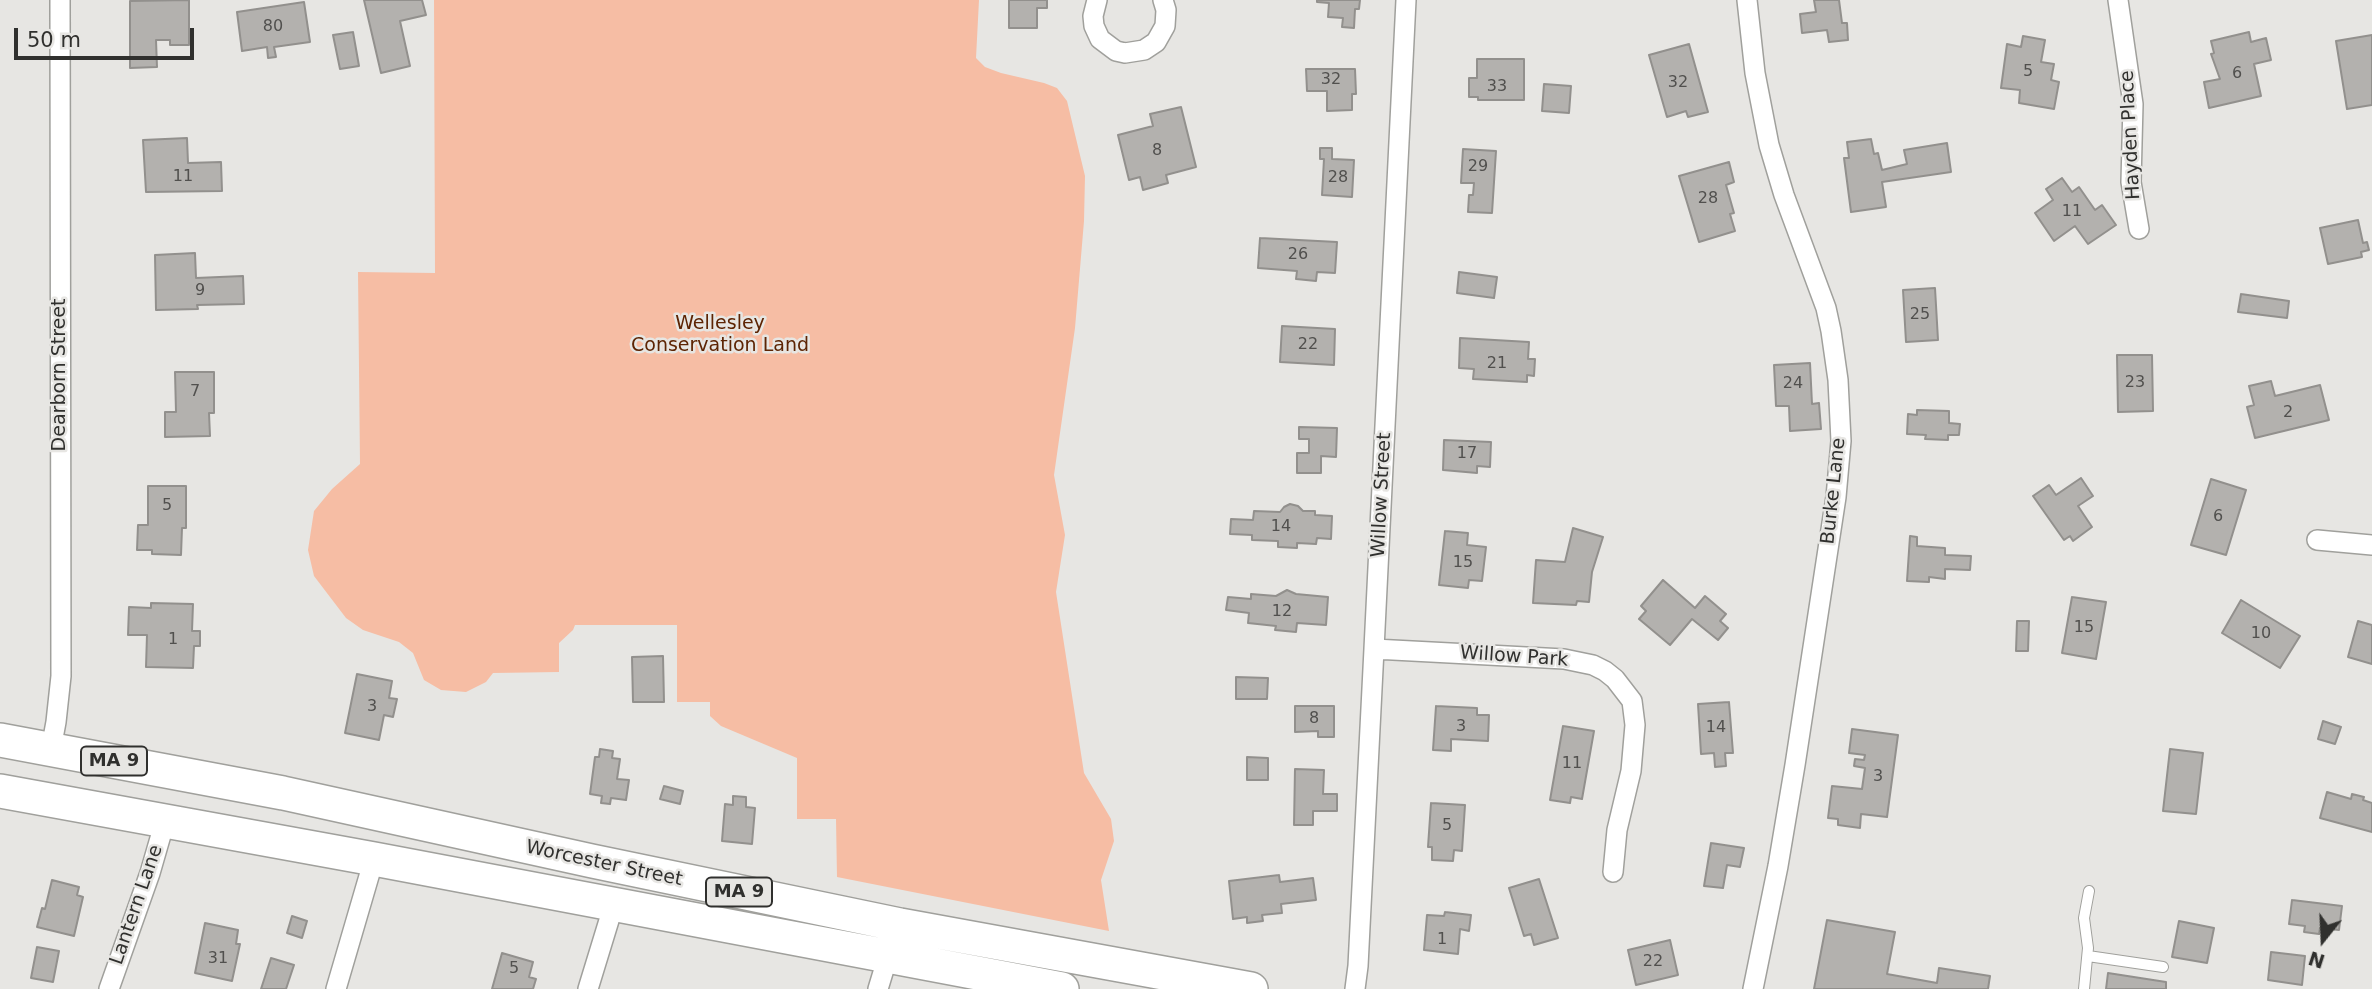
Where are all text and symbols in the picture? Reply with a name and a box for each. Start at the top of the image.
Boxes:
scale bar [18,14,198,58]
house number: 80 [263,17,283,37]
text: 50 m [27,28,81,52]
house number: 5 [2023,62,2033,82]
house number: 6 [2232,64,2242,84]
house number: 32 [1321,70,1341,90]
street label: Hayden Place [2116,70,2146,200]
house number: 32 [1668,73,1688,93]
house number: 33 [1487,77,1507,97]
house number: 8 [1152,141,1162,161]
house number: 29 [1468,157,1488,177]
house number: 11 [173,167,193,187]
house number: 28 [1328,168,1348,188]
house number: 28 [1698,189,1718,209]
house number: 11 [2062,202,2082,222]
house number: 26 [1288,245,1308,265]
house number: 9 [195,281,205,301]
street label: Dearborn Street [49,299,71,451]
house number: 25 [1910,305,1930,325]
park label: Wellesley Conservation Land [631,313,809,357]
house number: 22 [1298,335,1318,355]
house number: 21 [1487,354,1507,374]
house number: 23 [2125,373,2145,393]
house number: 24 [1783,374,1803,394]
house number: 7 [190,382,200,402]
house number: 2 [2283,403,2293,423]
street label: Willow Street [1367,432,1397,558]
street label: Burke Lane [1817,437,1851,545]
house number: 17 [1457,444,1477,464]
house number: 5 [162,496,172,516]
house number: 6 [2213,507,2223,527]
house number: 14 [1271,517,1291,537]
house number: 15 [1453,553,1473,573]
house number: 12 [1272,602,1292,622]
house number: 15 [2074,618,2094,638]
house number: 10 [2251,624,2271,644]
house number: 1 [168,630,178,650]
street label: Willow Park [1459,642,1569,672]
house number: 3 [367,697,377,717]
house number: 8 [1309,709,1319,729]
house number: 3 [1456,717,1466,737]
house number: 14 [1706,718,1726,738]
road number: MA 9 [81,746,147,776]
house number: 11 [1562,754,1582,774]
house number: 3 [1873,767,1883,787]
house number: 5 [1442,816,1452,836]
street label: Worcester Street [524,836,684,892]
street label: Lantern Lane [106,842,168,968]
road number: MA 9 [706,878,772,906]
north arrow [2288,905,2358,975]
house number: 1 [1437,930,1447,950]
text: N [2306,947,2327,973]
house number: 31 [208,949,228,969]
house number: 22 [1643,952,1663,972]
house number: 5 [509,959,519,979]

